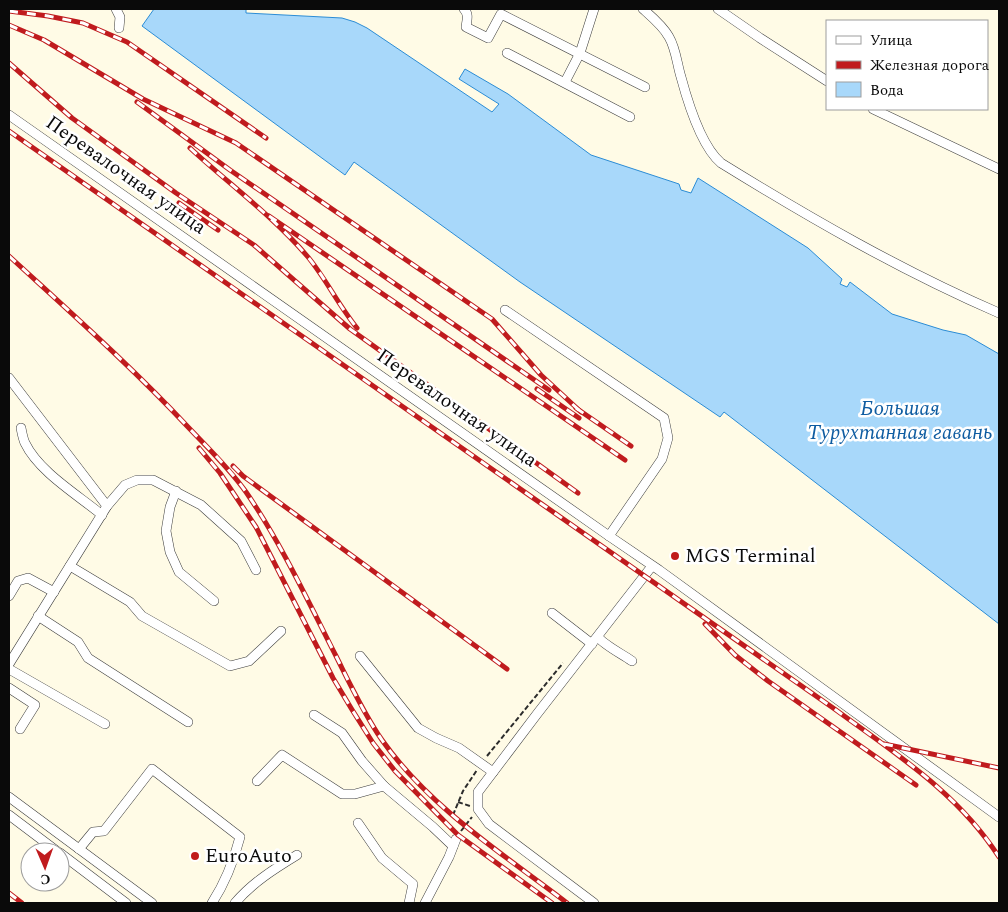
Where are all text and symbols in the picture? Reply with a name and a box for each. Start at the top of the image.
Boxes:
legend [826,20,988,110]
text: Улица [870,29,913,52]
text: Железная дорога [870,54,990,77]
text: Вода [870,79,904,102]
street label: Перевалочная улица [39,108,213,242]
street label: Перевалочная улица [370,341,544,475]
water label: Большая Турухтанная гавань [807,393,993,449]
place label: MGS Terminal [685,541,816,571]
marker: MGS Terminal [669,550,681,562]
place label: EuroAuto [205,841,292,871]
north arrow [20,842,70,892]
marker: EuroAuto [189,850,201,862]
text: С [40,869,51,890]

